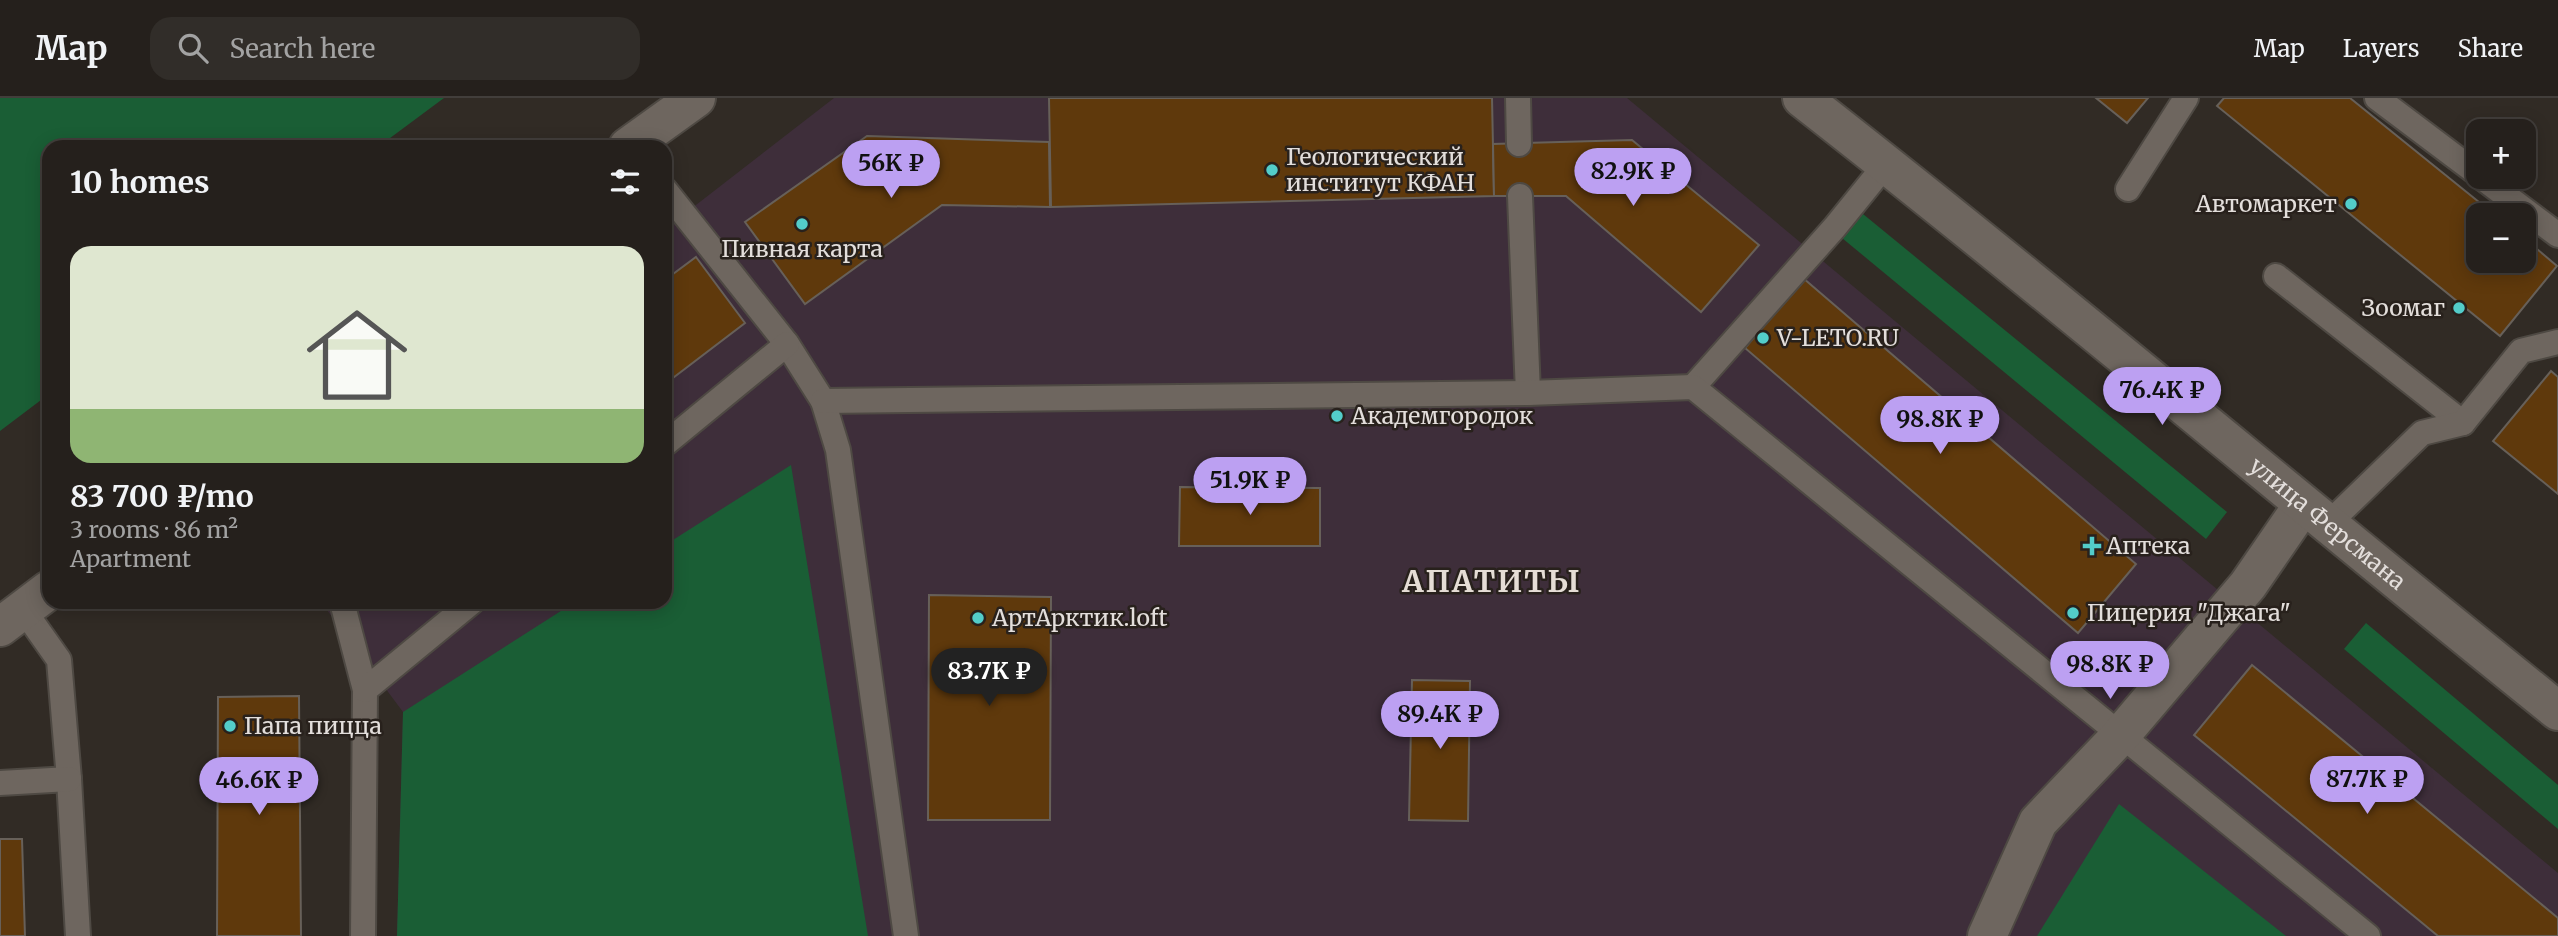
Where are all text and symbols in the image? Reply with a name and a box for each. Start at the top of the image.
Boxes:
search box [150,17,640,80]
text: Map [35,28,108,69]
icon: search [174,29,212,67]
text: Search here [230,32,375,65]
text: Map [2254,33,2305,64]
text: Layers [2343,33,2419,64]
text: Share [2457,33,2523,64]
map controls [2466,119,2536,273]
button: + [2466,119,2536,189]
pin: 56K ₽ [842,140,940,200]
place label: Геологический институт КФАН [1286,142,1475,197]
text: 56K ₽ [858,148,924,177]
pin: 82.9K ₽ [1568,148,1698,208]
text: 82.9K ₽ [1590,156,1676,185]
marker: Геологический институт КФАН [1264,162,1280,178]
text: 10 homes [70,163,210,201]
icon: filters [606,163,644,201]
place label: Автомаркет [2195,189,2337,218]
marker: Автомаркет [2343,196,2359,212]
button: − [2466,203,2536,273]
marker: Пивная карта [794,216,810,232]
place label: Пивная карта [721,234,883,263]
icon: home [294,292,420,418]
place label: Зоомаг [2361,293,2445,322]
marker: Зоомаг [2451,300,2467,316]
place label: V-LETO.RU [1776,323,1899,352]
marker: V-LETO.RU [1755,330,1771,346]
pin: 76.4K ₽ [2097,368,2227,427]
text: 76.4K ₽ [2119,375,2205,404]
pin: 98.8K ₽ [1875,396,2005,456]
place label: Академгородок [1350,401,1534,430]
text: 98.8K ₽ [1896,404,1984,433]
marker: Академгородок [1329,408,1345,424]
street label: улица Ферсмана [2244,450,2412,596]
pin: 51.9K ₽ [1185,458,1315,517]
text: 51.9K ₽ [1209,465,1291,494]
text: 83 700 ₽/mo [70,477,254,515]
text: 3 rooms · 86 m² [70,515,238,544]
place label: Аптека [2105,531,2190,560]
marker: Аптека [2084,538,2100,554]
text: Apartment [70,544,191,573]
district label: АПАТИТЫ [1401,562,1582,600]
place label: Пицерия "Джага" [2087,598,2291,627]
place label: АртАрктик.loft [991,603,1168,632]
marker: Пицерия "Джага" [2065,605,2081,621]
marker: АртАрктик.loft [970,610,986,626]
pin: 98.8K ₽ [2045,642,2175,701]
pin: 83.7K ₽ [924,648,1054,708]
text: 98.8K ₽ [2066,649,2154,678]
text: 83.7K ₽ [947,656,1031,685]
pin: 89.4K ₽ [1375,692,1505,751]
text: 89.4K ₽ [1397,699,1483,728]
place label: Папа пицца [244,711,382,740]
marker: Папа пицца [222,718,238,734]
pin: 87.7K ₽ [2302,756,2432,816]
pin: 46.6K ₽ [194,758,324,817]
text: 87.7K ₽ [2326,764,2408,793]
text: 46.6K ₽ [215,765,303,794]

